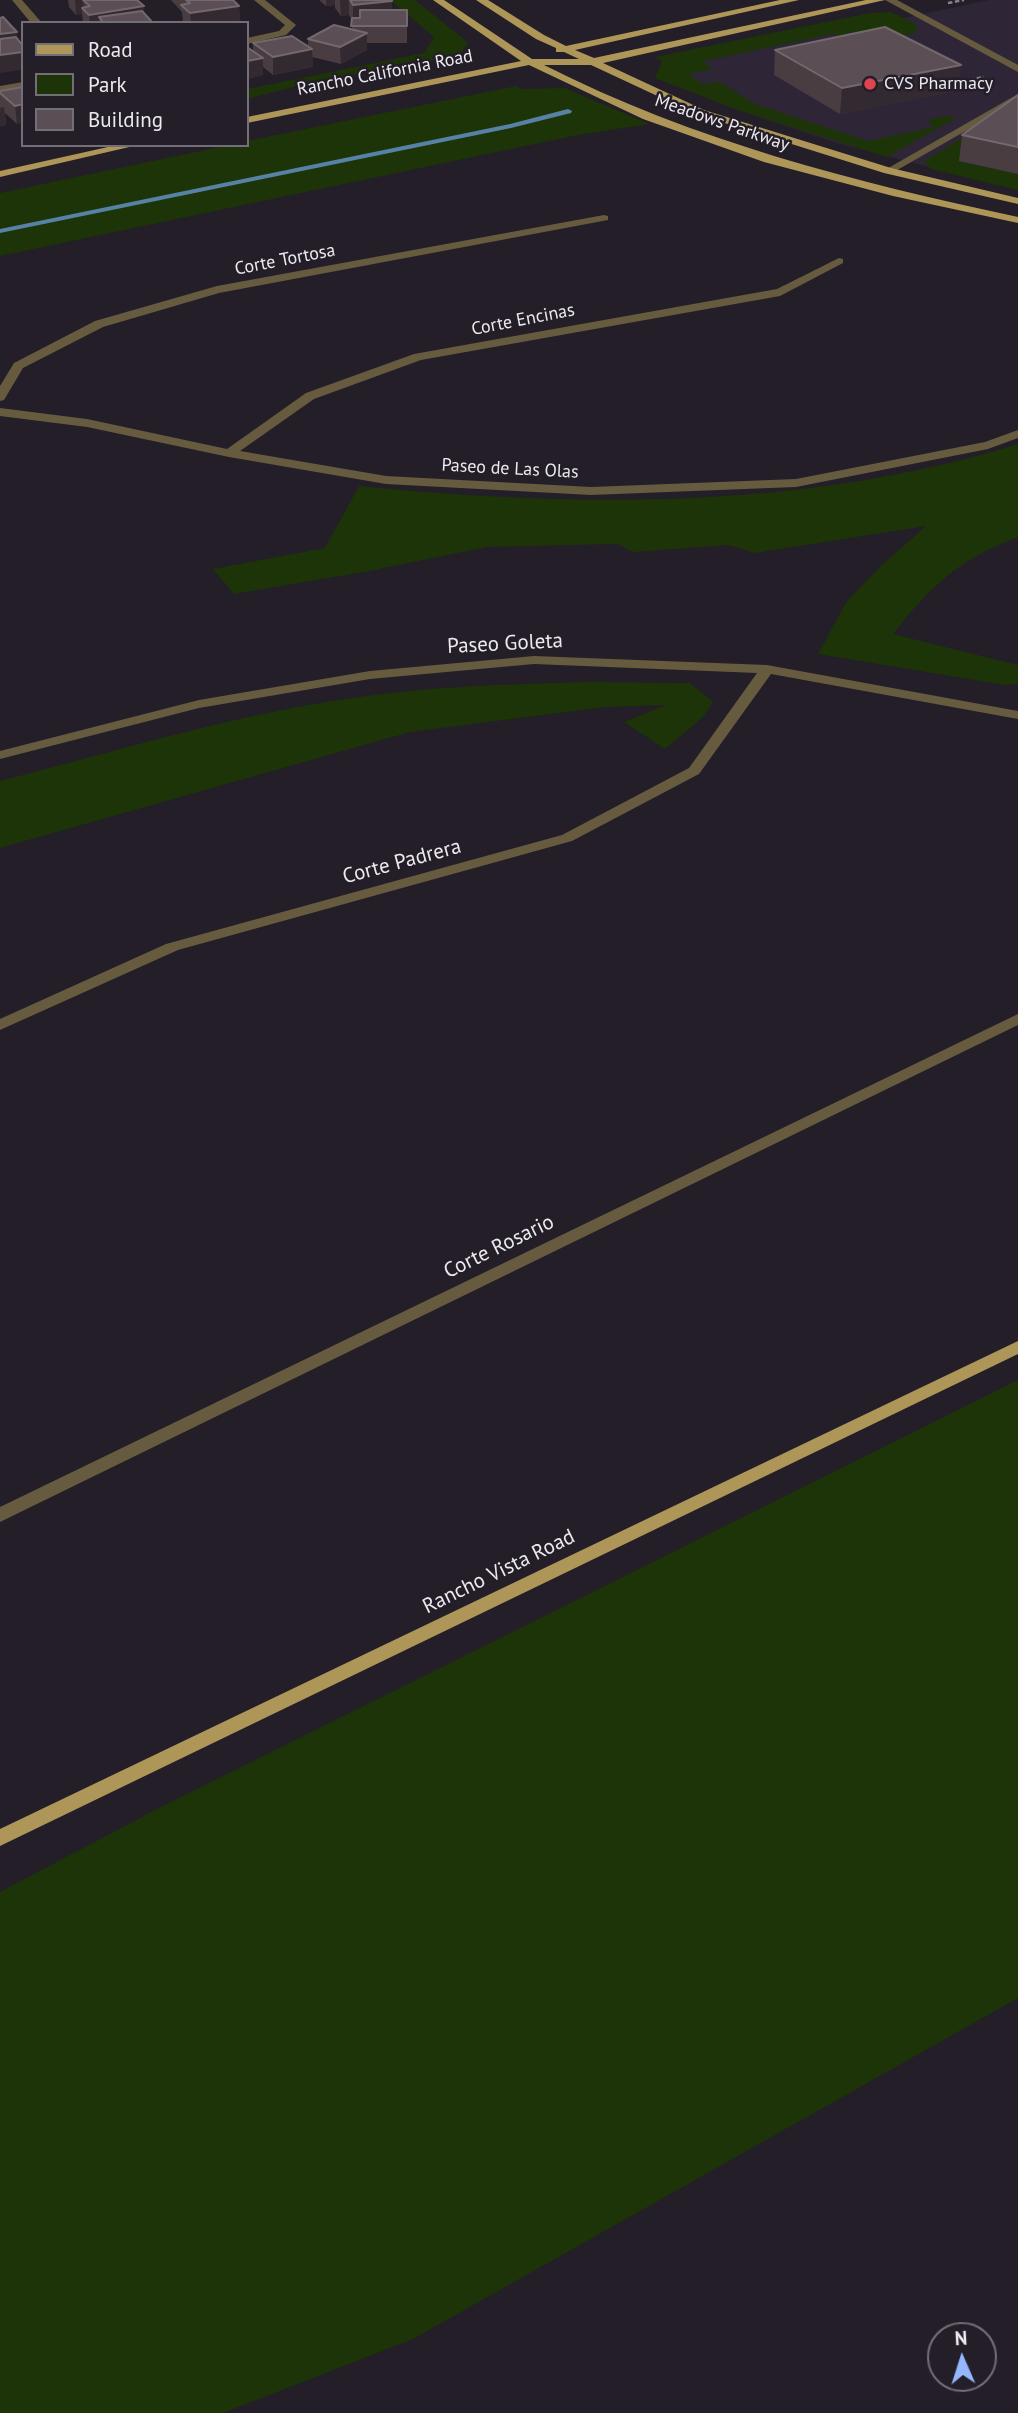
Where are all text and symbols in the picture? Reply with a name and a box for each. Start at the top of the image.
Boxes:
legend [21,21,248,147]
text: Road [88,36,132,63]
street label: Rancho California Road [295,45,475,101]
text: Park [88,71,127,98]
place label: CVS Pharmacy [884,73,993,95]
marker: CVS Pharmacy [862,76,878,92]
street label: Meadows Parkway [652,90,792,156]
text: Building [88,106,163,133]
street label: Corte Tortosa [233,240,337,280]
street label: Corte Encinas [470,299,576,341]
street label: Paseo de Las Olas [441,455,579,483]
street label: Paseo Goleta [446,628,564,660]
street label: Corte Padrera [340,834,464,890]
street label: Corte Rosario [440,1209,558,1285]
street label: Rancho Vista Road [419,1524,579,1620]
north arrow [927,2322,997,2392]
text: N [954,2326,968,2350]

